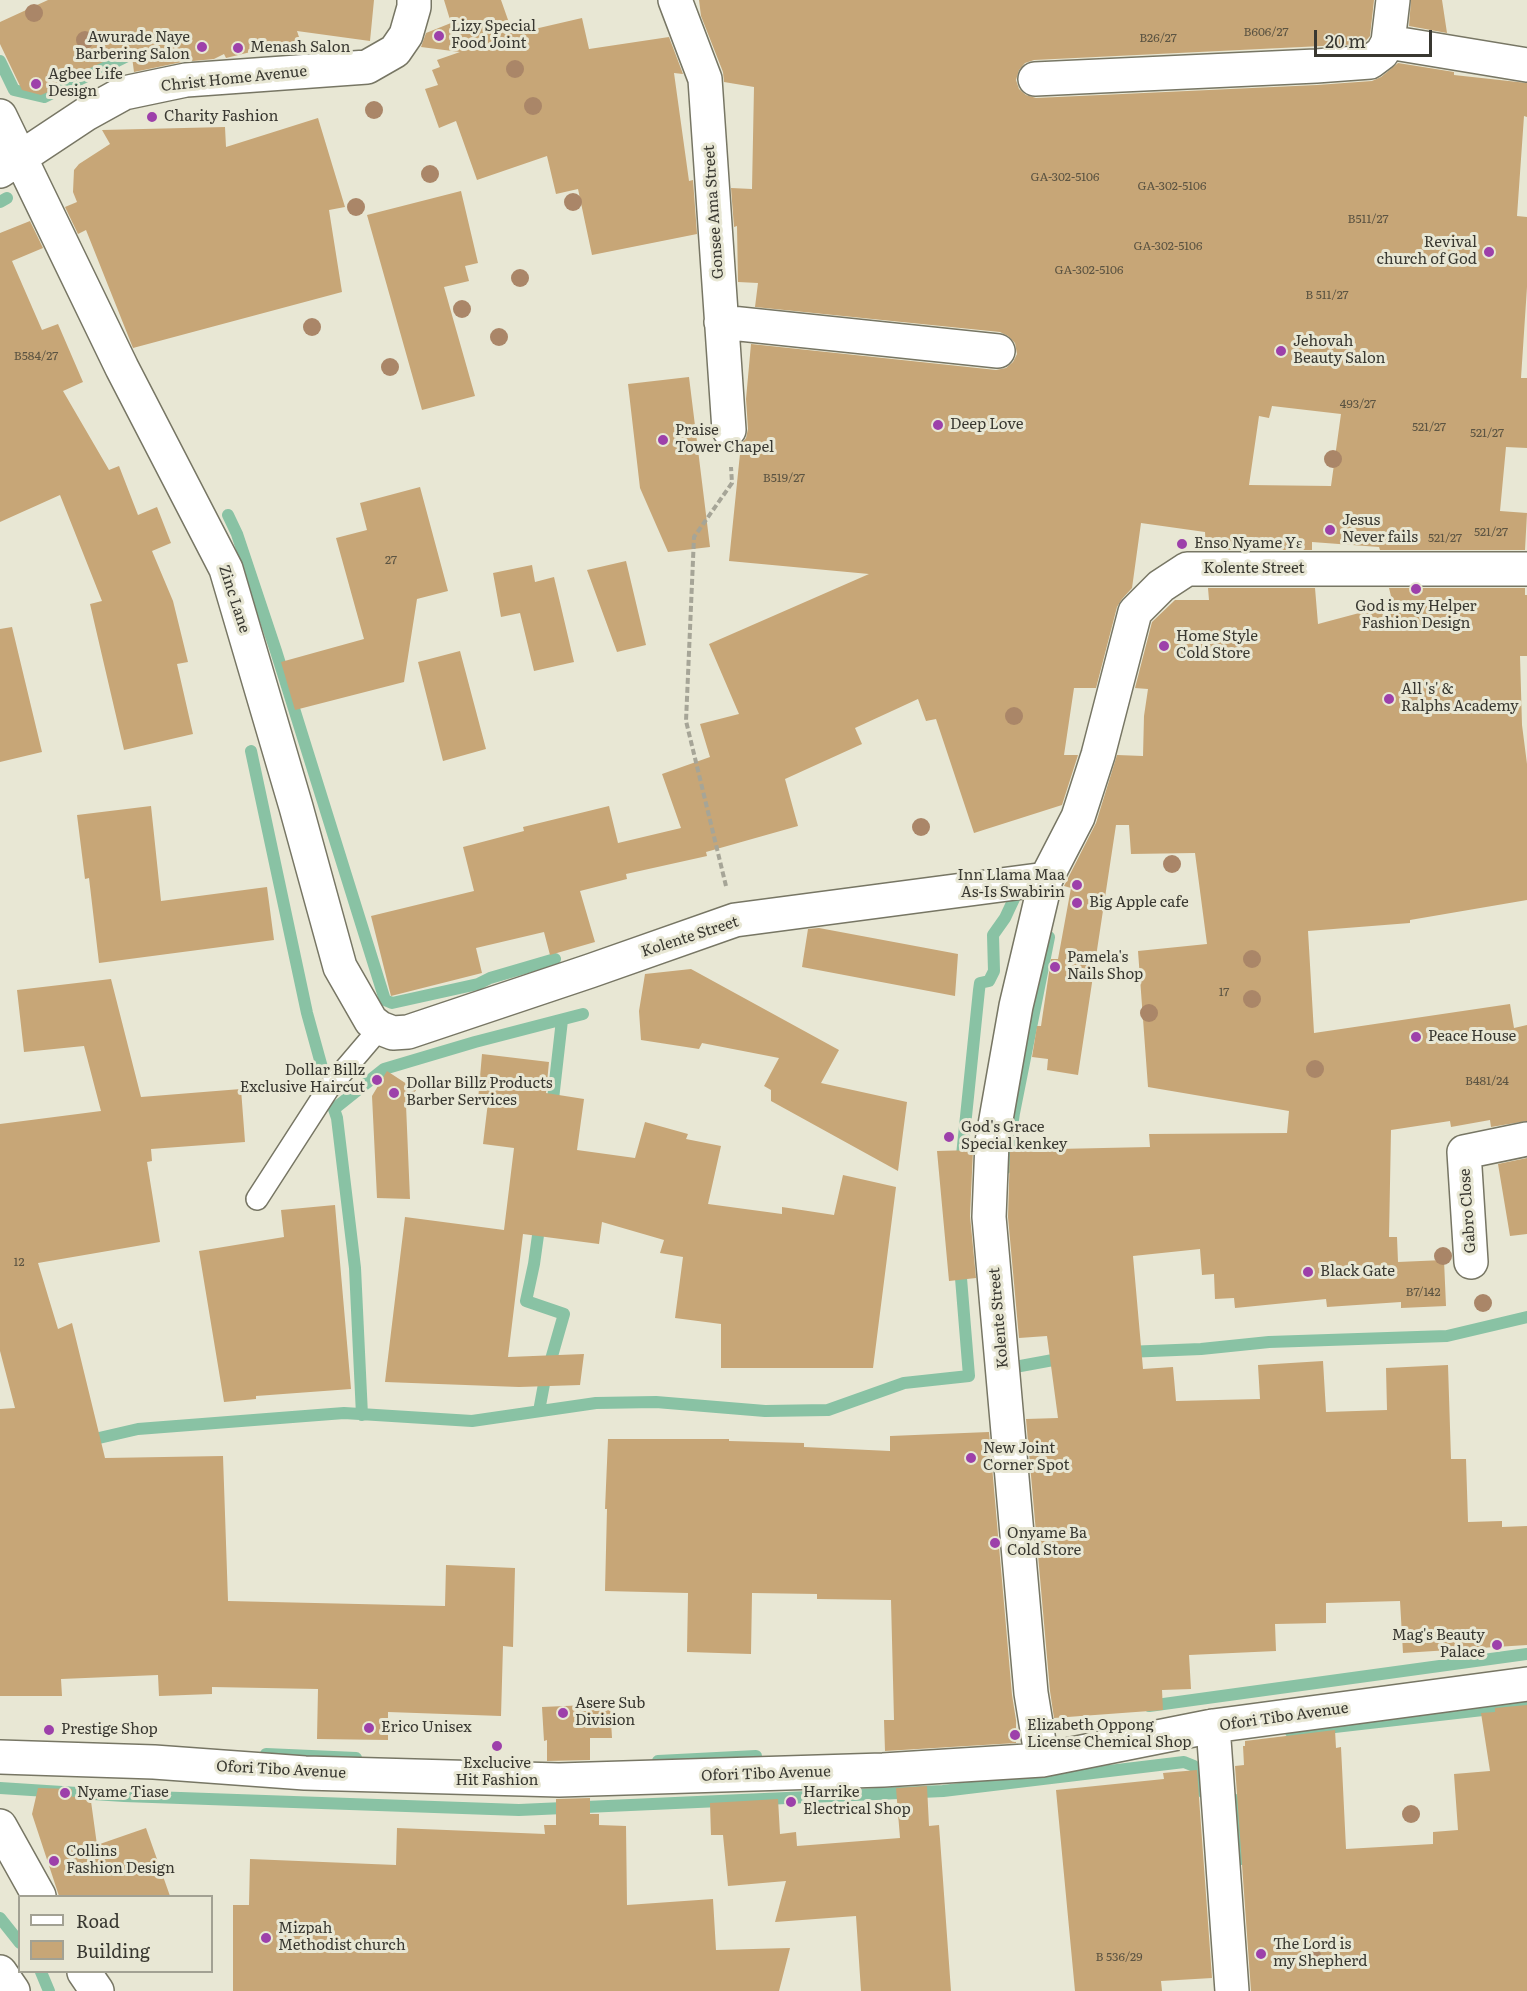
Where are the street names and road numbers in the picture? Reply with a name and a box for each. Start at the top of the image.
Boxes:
street label: Christ Home Avenue [160,62,308,96]
street label: Gonsee Ama Street [700,144,728,280]
street label: Kolente Street [1203,560,1305,578]
street label: Zinc Lane [215,563,253,635]
street label: Kolente Street [639,913,741,961]
street label: Gabro Close [1456,1168,1480,1254]
street label: Kolente Street [986,1267,1012,1369]
street label: Ofori Tibo Avenue [1218,1699,1350,1735]
street label: Ofori Tibo Avenue [216,1758,346,1782]
street label: Ofori Tibo Avenue [701,1763,831,1785]

